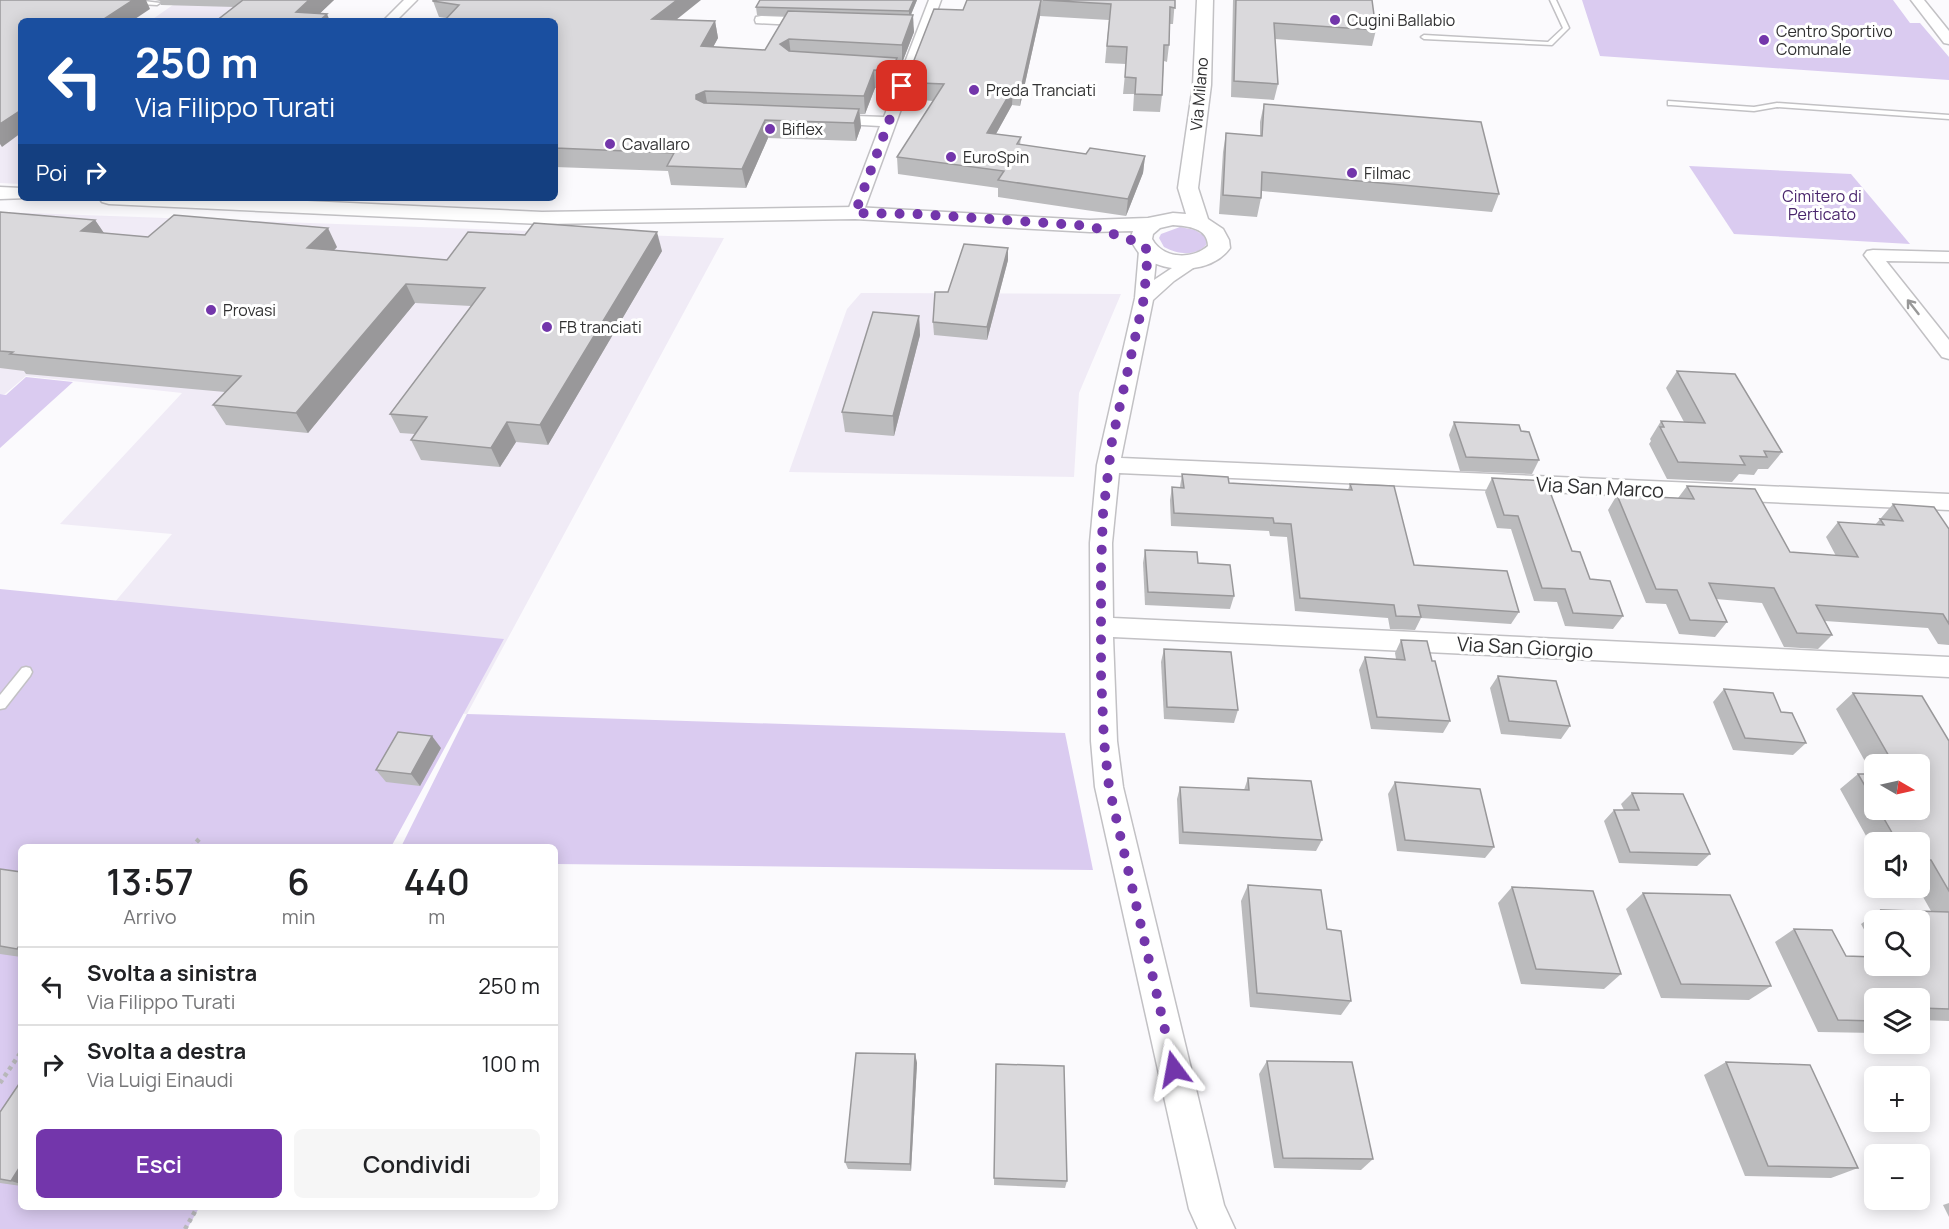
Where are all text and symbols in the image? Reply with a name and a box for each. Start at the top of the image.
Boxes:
place label: Cugini Ballabio [1347,9,1455,31]
marker: Cugini Ballabio [1328,13,1342,27]
place label: Centro Sportivo Comunale [1776,20,1893,60]
text: 250 m [135,33,258,91]
marker: Centro Sportivo Comunale [1757,33,1771,47]
icon: left [36,42,114,120]
street label: Via Milano [1185,56,1213,132]
pin [876,60,927,111]
icon: arrive [885,69,918,102]
place label: Preda Tranciati [986,79,1096,101]
marker: Preda Tranciati [967,83,981,97]
text: Via Filippo Turati [135,88,335,125]
place label: Biflex [782,118,824,140]
marker: Biflex [763,122,777,136]
place label: Cavallaro [622,133,690,155]
marker: Cavallaro [603,137,617,151]
place label: EuroSpin [963,146,1029,168]
marker: EuroSpin [944,150,958,164]
icon: right [79,156,112,189]
text: Poi [36,158,67,188]
place label: Filmac [1364,162,1411,184]
marker: Filmac [1345,166,1359,180]
park label: Cimitero di Perticato [1782,185,1862,225]
place label: Provasi [223,299,276,321]
one-way arrow [1907,299,1919,315]
marker: Provasi [204,303,218,317]
place label: FB tranciati [559,316,642,338]
marker: FB tranciati [540,320,554,334]
street label: Via San Marco [1535,470,1665,504]
street label: Via San Giorgio [1456,630,1594,664]
north arrow [1864,754,1930,820]
map controls [1864,754,1930,1210]
button: sound [1864,832,1930,898]
text: 13:57 [106,857,194,906]
text: 6 [287,857,310,906]
text: 440 [403,857,470,906]
text: Arrivo [123,903,177,930]
text: min [282,903,315,930]
text: m [428,903,445,930]
button: search [1864,910,1930,976]
text: Svolta a sinistra [87,958,257,988]
icon: left [36,970,69,1003]
text: 250 m [478,971,540,1001]
text: Via Filippo Turati [87,988,235,1015]
button: layers [1864,988,1930,1054]
text: Svolta a destra [87,1036,246,1066]
position arrow [1142,1037,1206,1101]
icon: right [36,1048,69,1081]
text: 100 m [482,1049,540,1079]
text: Via Luigi Einaudi [87,1066,233,1093]
button: + [1864,1066,1930,1132]
button: Esci [36,1129,282,1198]
button: Condividi [294,1129,540,1198]
button: − [1864,1144,1930,1210]

